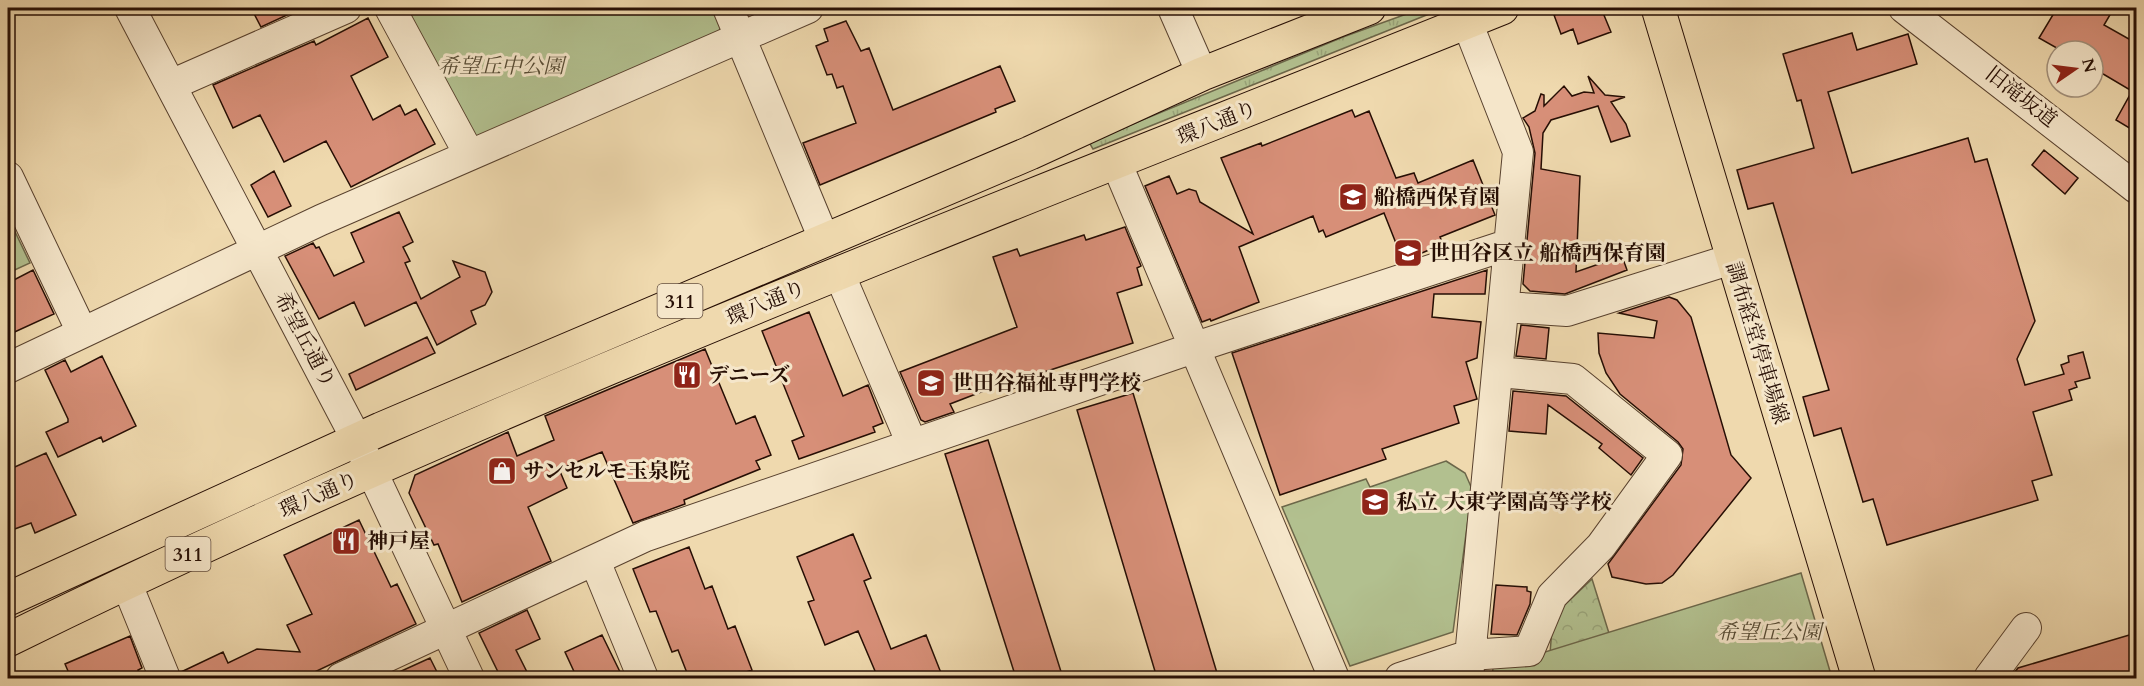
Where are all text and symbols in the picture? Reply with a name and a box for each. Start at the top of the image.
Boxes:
north arrow [2045,39,2105,99]
park label: 希望丘中公園 [438,52,567,81]
text: N [2076,56,2101,75]
street label: 旧滝坂道 [1979,60,2063,134]
street label: 環八通り [1173,94,1261,152]
school or university icon: 船橋西保育園 [1337,181,1369,213]
place label: 船橋西保育園 [1374,183,1500,212]
school or university icon: 世田谷区立 船橋西保育園 [1392,237,1424,269]
place label: 世田谷区立 船橋西保育園 [1429,239,1666,268]
street label: 調布経堂停車場線 [1719,258,1795,428]
street label: 環八通り [722,273,810,333]
road number: 311 [658,284,702,318]
street label: 希望丘通り [268,287,342,393]
restaurant icon: デニーズ [671,359,703,391]
place label: デニーズ [708,361,790,390]
school or university icon: 世田谷福祉専門学校 [915,367,947,399]
place label: 世田谷福祉専門学校 [952,369,1141,398]
shop icon: サンセルモ玉泉院 [486,455,518,487]
place label: サンセルモ玉泉院 [523,457,690,486]
street label: 環八通り [275,465,363,525]
school or university icon: 私立 大東学園高等学校 [1359,486,1391,518]
place label: 私立 大東学園高等学校 [1396,488,1612,517]
restaurant icon: 神戸屋 [330,525,362,557]
place label: 神戸屋 [367,527,430,556]
road number: 311 [166,537,210,571]
park label: 希望丘公園 [1717,618,1824,647]

